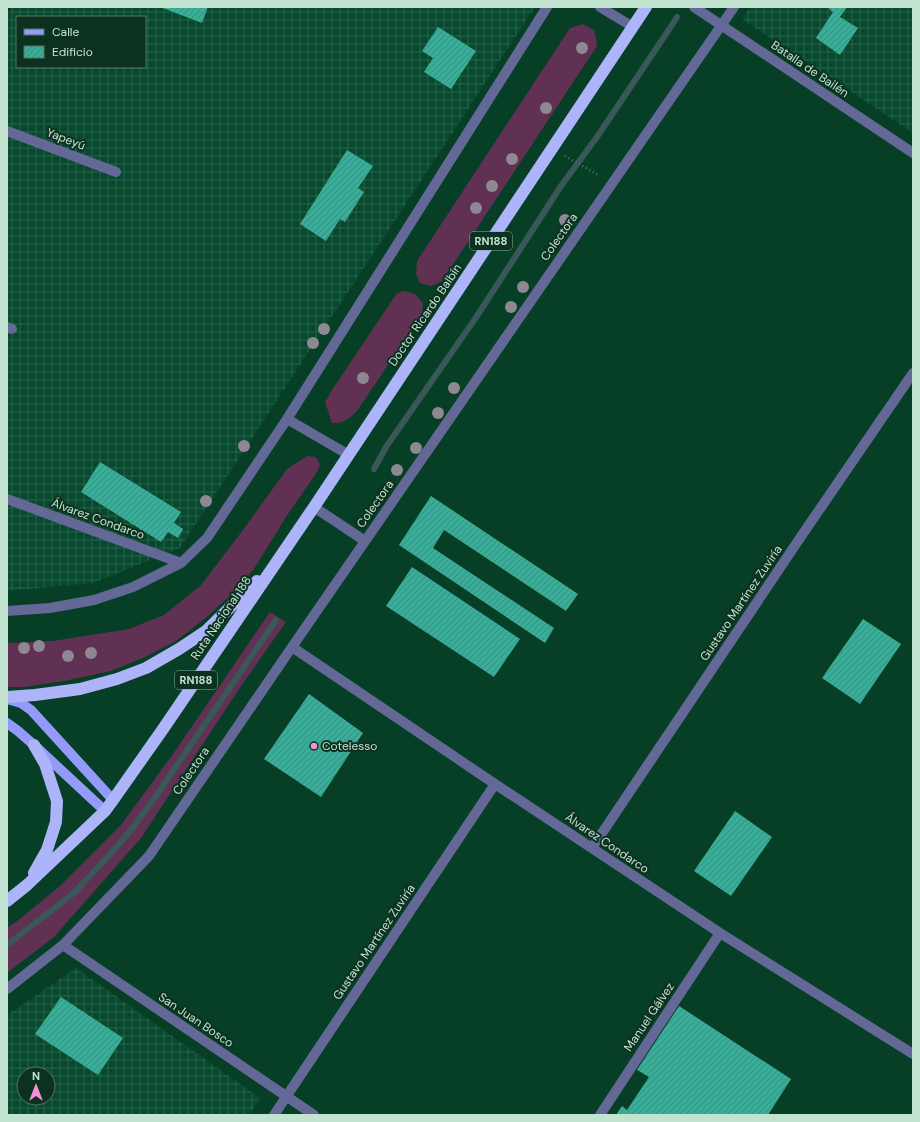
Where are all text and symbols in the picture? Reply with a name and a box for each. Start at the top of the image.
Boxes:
legend [16,16,146,68]
text: Calle [52,24,79,40]
street label: Batalla de Bailén [768,37,852,101]
text: Edificio [52,44,93,60]
street label: Yapeyú [44,124,88,154]
street label: Colectora [537,210,581,264]
road number: RN188 [470,232,512,250]
street label: Doctor Ricardo Balbín [385,261,465,369]
street label: Colectora [353,477,397,531]
street label: Álvarez Condarco [49,495,147,543]
street label: Gustavo Martínez Zuviría [696,542,786,664]
street label: Ruta Nacional 188 [187,573,255,663]
road number: RN188 [175,671,217,689]
place label: Cotelesso [322,738,378,754]
marker: Cotelesso [309,741,319,751]
street label: Colectora [169,744,213,798]
street label: Álvarez Condarco [562,809,652,877]
street label: Gustavo Martínez Zuviría [329,881,419,1003]
street label: Manuel Gálvez [620,979,678,1055]
street label: San Juan Bosco [155,989,237,1051]
north arrow [16,1066,56,1106]
text: N [32,1069,40,1083]

